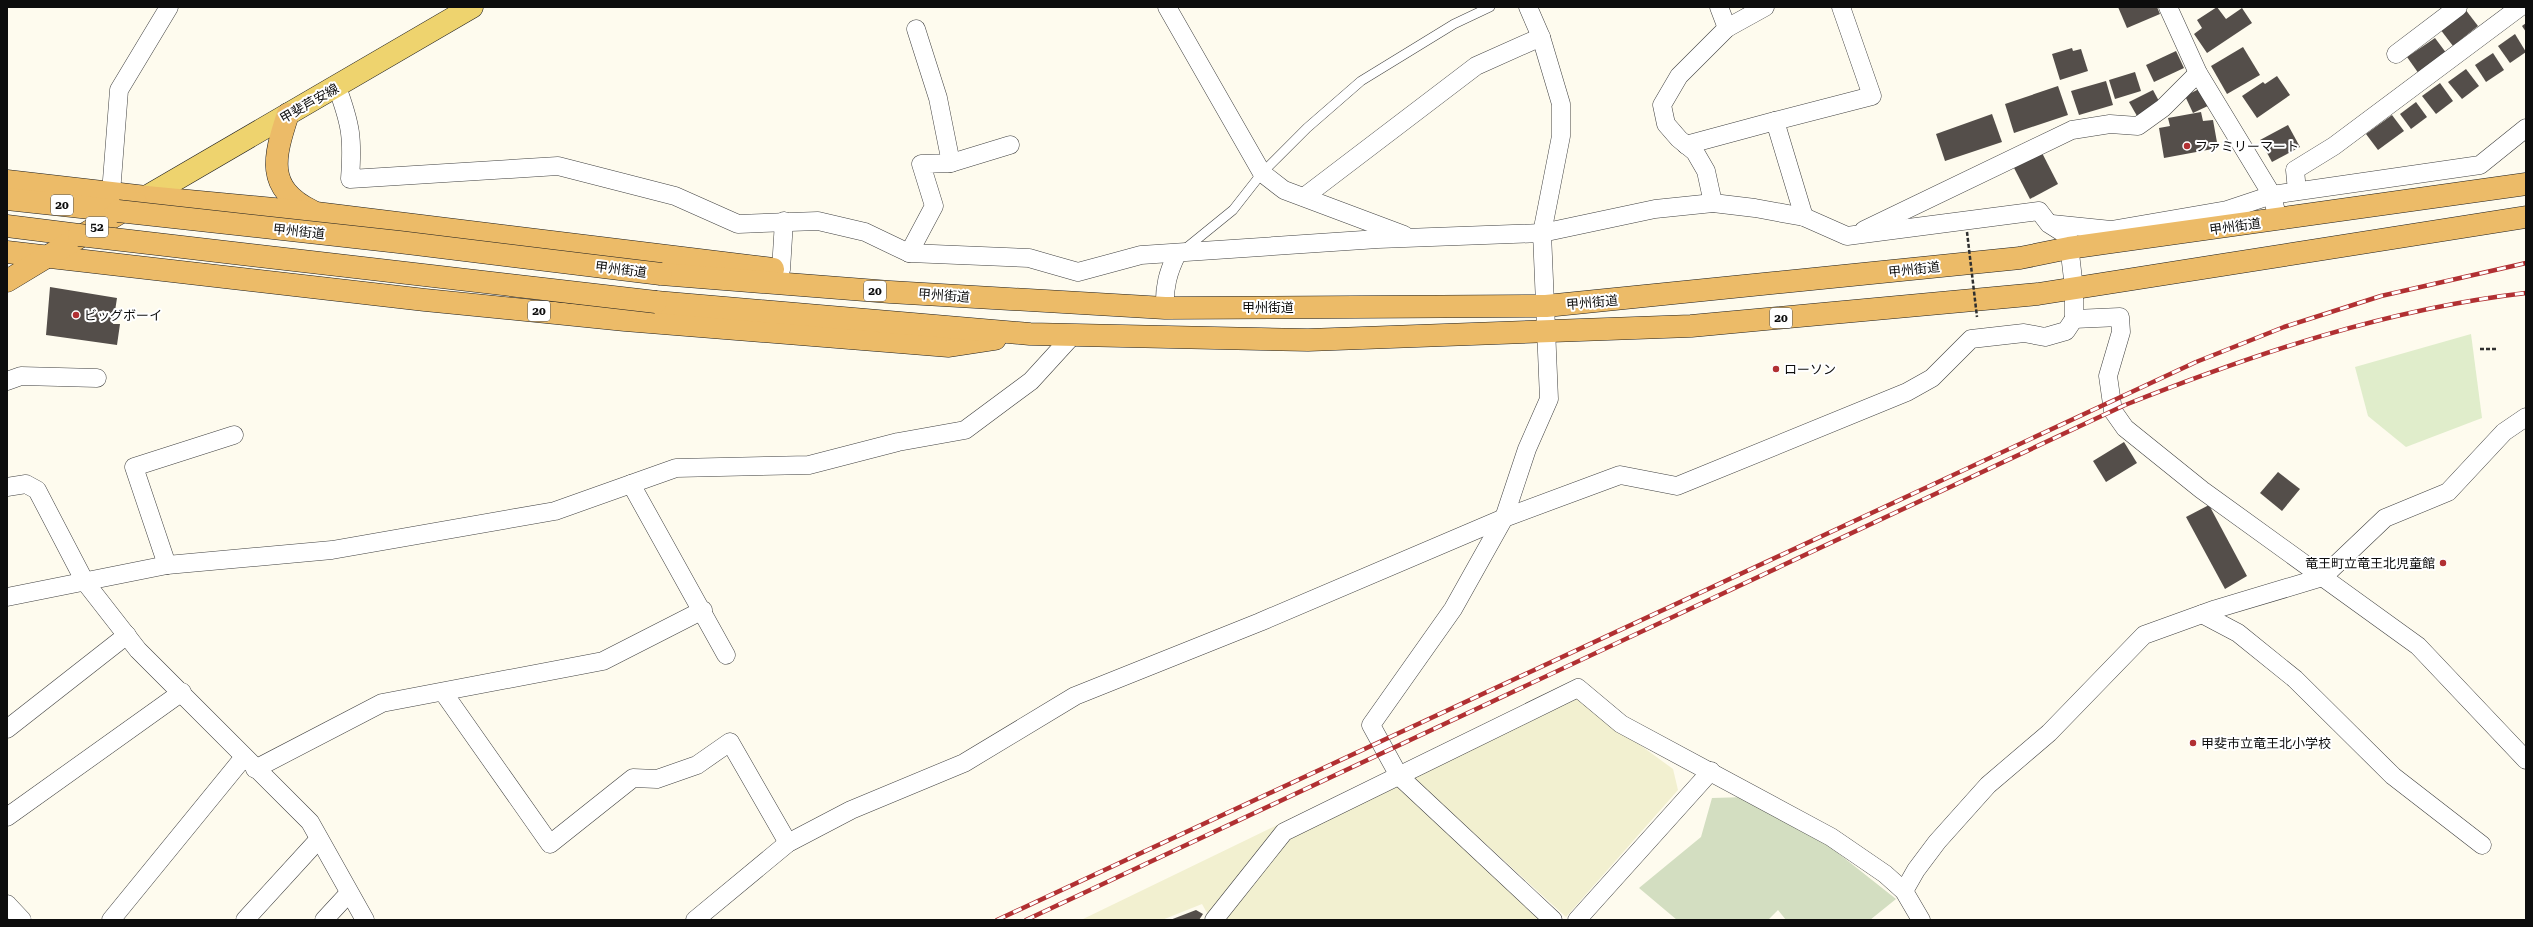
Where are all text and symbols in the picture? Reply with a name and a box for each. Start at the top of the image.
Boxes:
street label: 甲斐芦安線 [277,81,341,126]
place label: ファミリーマート [2195,139,2299,154]
marker: ファミリーマート [2182,141,2192,151]
road number: 20 [51,195,73,215]
street label: 甲州街道 [2208,215,2262,238]
road number: 52 [86,217,108,237]
street label: 甲州街道 [272,221,326,242]
street label: 甲州街道 [594,259,648,280]
street label: 甲州街道 [1887,259,1941,280]
road number: 20 [864,281,886,301]
street label: 甲州街道 [917,286,970,305]
street label: 甲州街道 [1565,293,1619,312]
street label: 甲州街道 [1242,300,1294,315]
road number: 20 [528,301,550,321]
place label: ビッグボーイ [84,308,162,323]
road number: 20 [1770,308,1792,328]
marker: ビッグボーイ [71,310,81,320]
place label: ローソン [1784,362,1836,377]
marker: ローソン [1771,364,1781,374]
place label: 竜王町立竜王北児童館 [2305,556,2435,571]
marker: 竜王町立竜王北児童館 [2438,558,2448,568]
place label: 甲斐市立竜王北小学校 [2201,736,2331,751]
marker: 甲斐市立竜王北小学校 [2188,738,2198,748]

